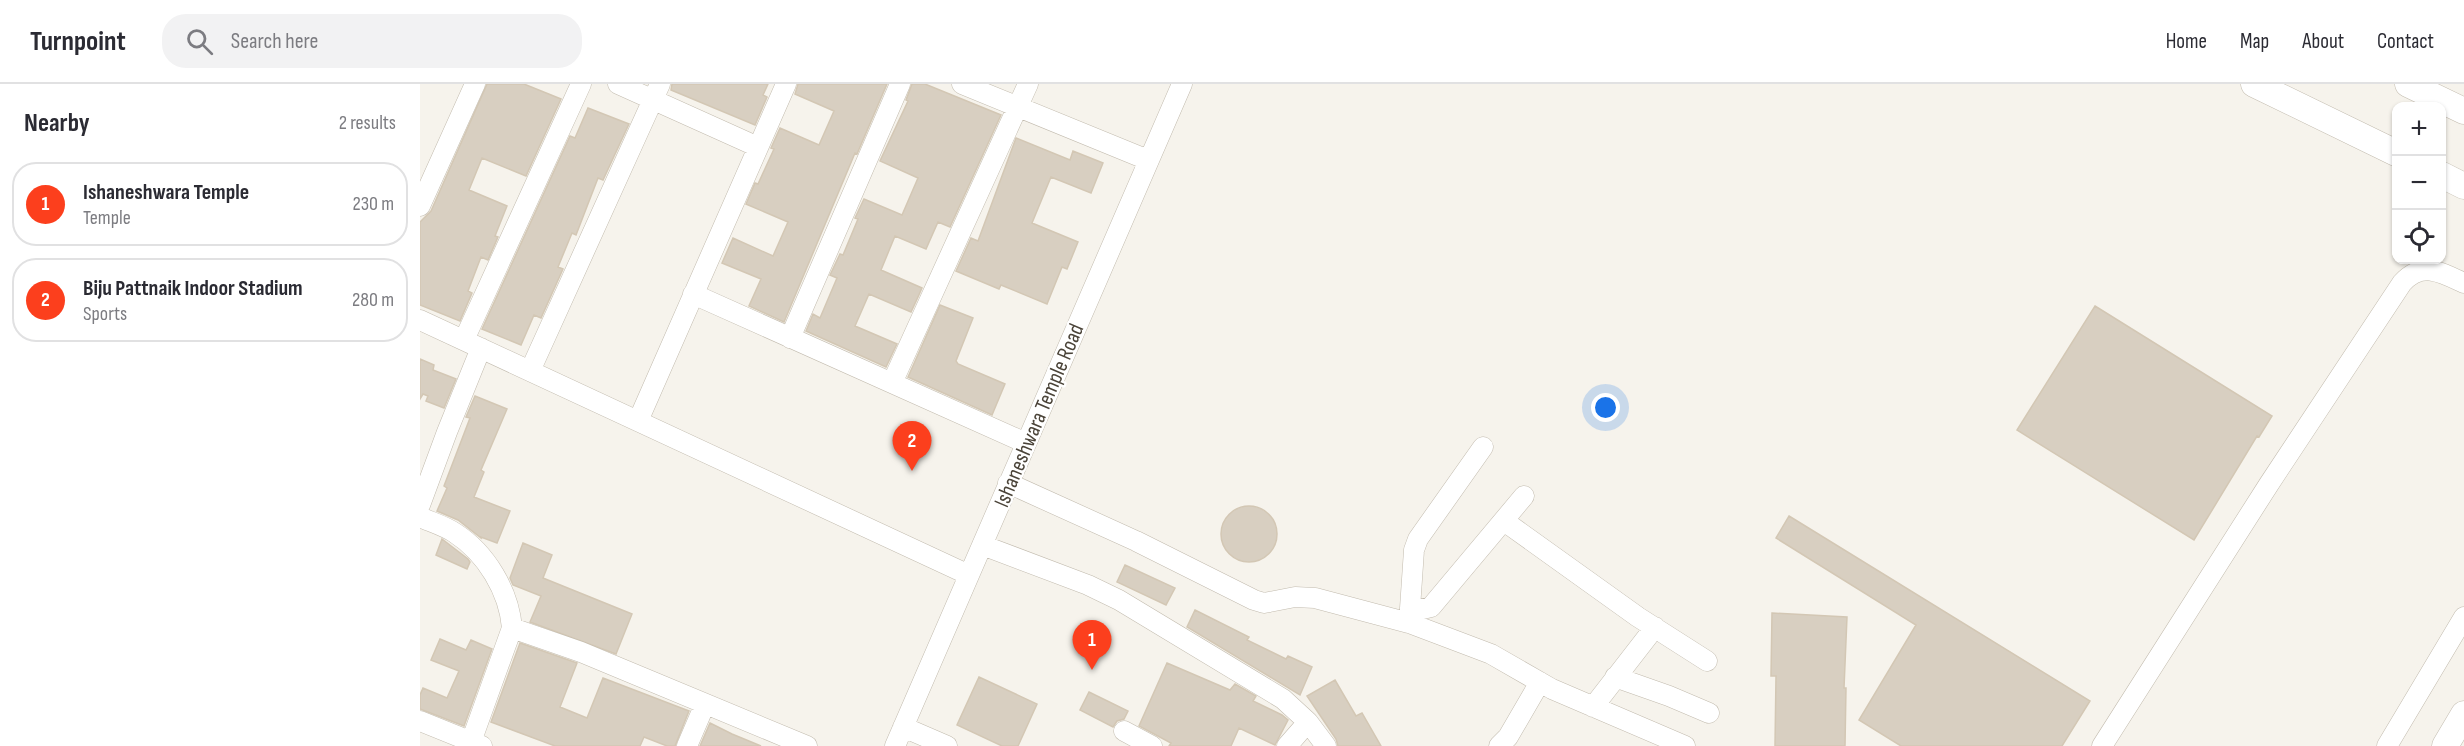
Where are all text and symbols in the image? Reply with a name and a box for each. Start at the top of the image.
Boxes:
search box [162,14,582,68]
text: Turnpoint [30,25,126,58]
icon: search [183,25,216,58]
text: Search here [231,28,318,55]
text: Home [2166,29,2207,54]
text: Map [2240,29,2269,54]
text: About [2302,29,2344,54]
text: Contact [2377,29,2434,54]
map controls [2392,102,2446,264]
button: + [2392,102,2446,156]
text: Nearby [24,108,90,139]
text: 2 results [339,111,396,135]
button: − [2392,156,2446,210]
text: Ishaneshwara Temple [83,179,249,206]
text: 1 [42,192,49,216]
text: 230 m [352,192,394,216]
text: Temple [83,206,131,230]
button: locate [2392,210,2446,264]
text: Biju Pattnaik Indoor Stadium [83,275,303,302]
text: 2 [41,288,50,312]
text: 280 m [352,288,394,312]
text: Sports [83,302,127,326]
street label: Ishaneshwara Temple Road [988,320,1090,511]
your location [1591,393,1620,422]
pin: 2 [892,422,932,471]
pin: 1 [1072,620,1112,670]

